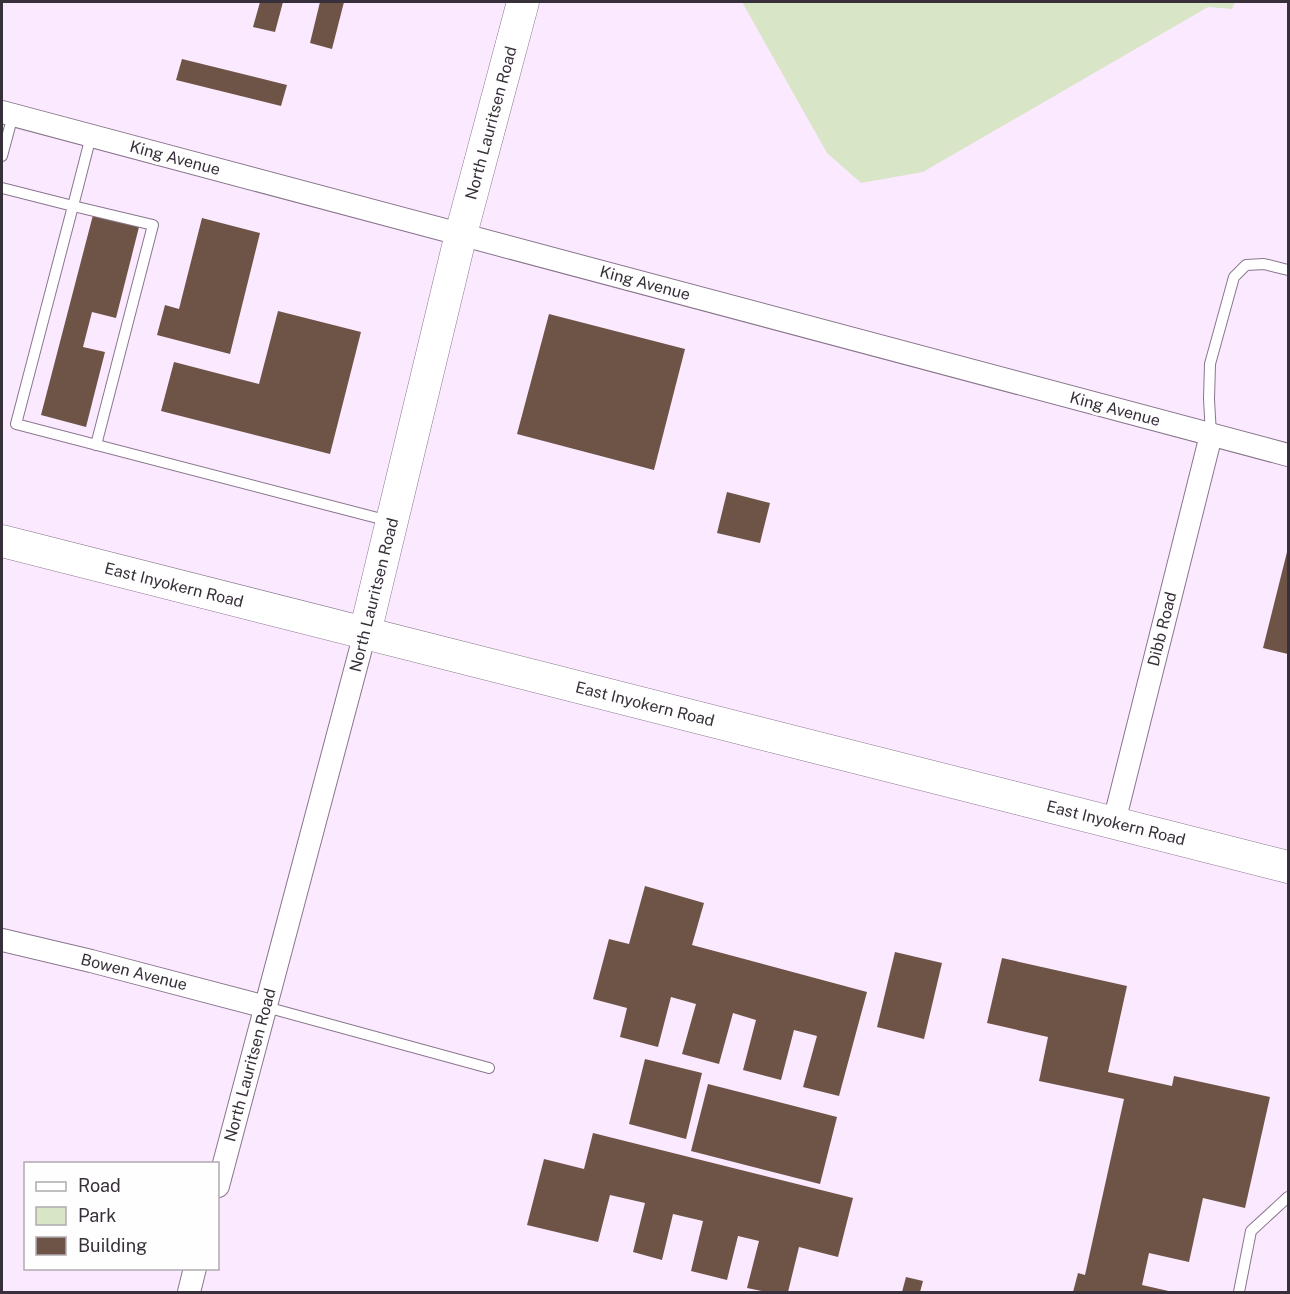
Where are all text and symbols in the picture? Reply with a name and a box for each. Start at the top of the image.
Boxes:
street label: North Lauritsen Road [461,44,521,202]
street label: King Avenue [128,137,222,179]
street label: King Avenue [598,262,692,304]
street label: King Avenue [1068,388,1162,430]
street label: North Lauritsen Road [346,516,402,674]
street label: East Inyokern Road [103,559,245,611]
street label: Dibb Road [1144,590,1180,668]
street label: East Inyokern Road [574,678,716,730]
street label: East Inyokern Road [1045,797,1187,849]
street label: Bowen Avenue [79,950,189,994]
street label: North Lauritsen Road [220,986,280,1144]
legend [24,1162,219,1270]
text: Road [78,1175,121,1196]
text: Park [78,1205,116,1226]
text: Building [78,1235,147,1256]

